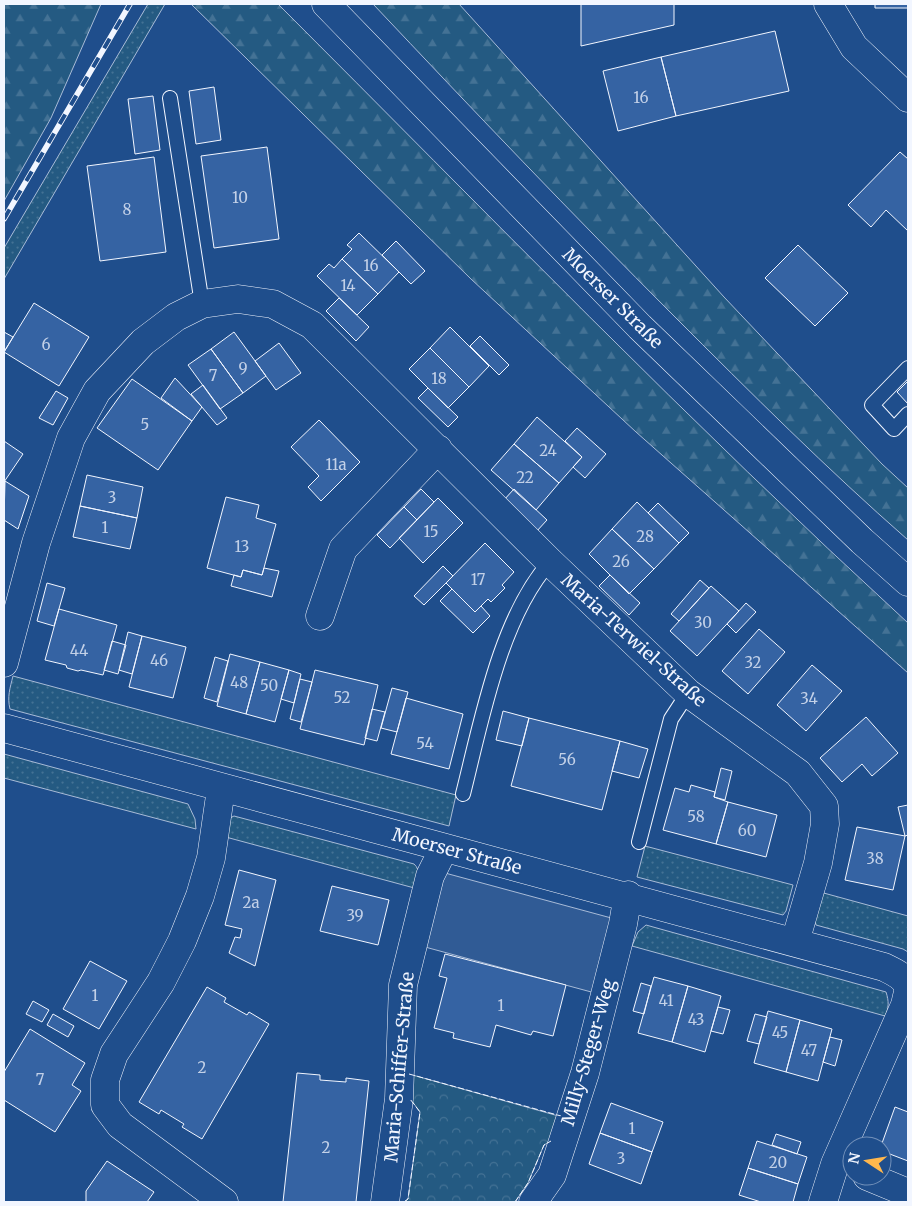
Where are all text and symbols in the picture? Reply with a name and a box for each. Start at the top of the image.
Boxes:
house number: 16 [633,88,649,107]
house number: 10 [232,188,248,207]
house number: 8 [123,200,132,219]
street label: Moerser Straße [558,243,668,353]
house number: 16 [363,256,379,275]
house number: 14 [340,276,356,295]
house number: 6 [41,335,51,354]
house number: 9 [238,359,248,378]
house number: 7 [209,366,218,385]
house number: 18 [431,369,447,388]
house number: 5 [141,415,149,434]
house number: 24 [539,441,557,460]
house number: 11a [325,455,347,474]
house number: 22 [516,468,534,487]
house number: 3 [108,488,116,507]
house number: 1 [102,518,109,537]
house number: 15 [423,522,439,541]
house number: 28 [636,527,654,546]
house number: 13 [235,537,249,556]
house number: 26 [612,552,630,571]
street label: Maria-Terwiel-Straße [556,568,712,712]
house number: 17 [471,570,486,589]
house number: 30 [694,613,712,632]
house number: 44 [70,641,88,660]
house number: 46 [150,651,168,670]
house number: 32 [744,653,762,672]
house number: 48 [230,673,248,692]
house number: 50 [260,676,278,695]
house number: 52 [333,688,351,707]
house number: 34 [800,689,818,708]
house number: 54 [416,734,434,753]
house number: 56 [558,750,576,769]
house number: 58 [687,807,705,826]
house number: 60 [738,821,756,840]
street label: Moerser Straße [390,823,524,879]
house number: 38 [866,849,884,868]
house number: 2a [242,893,260,912]
house number: 39 [346,906,364,925]
street label: Maria-Schiffer-Straße [379,971,419,1163]
street label: Milly-Steger-Weg [556,976,620,1128]
house number: 1 [92,986,99,1005]
house number: 41 [659,991,674,1010]
house number: 1 [498,996,505,1015]
house number: 43 [688,1010,704,1029]
house number: 45 [772,1023,788,1042]
house number: 47 [801,1041,818,1060]
house number: 2 [198,1058,207,1077]
house number: 7 [36,1070,45,1089]
house number: 1 [629,1119,636,1138]
north arrow [842,1136,892,1186]
house number: 2 [322,1138,331,1157]
house number: 3 [617,1149,625,1168]
text: N [844,1151,864,1166]
house number: 20 [769,1153,787,1172]

